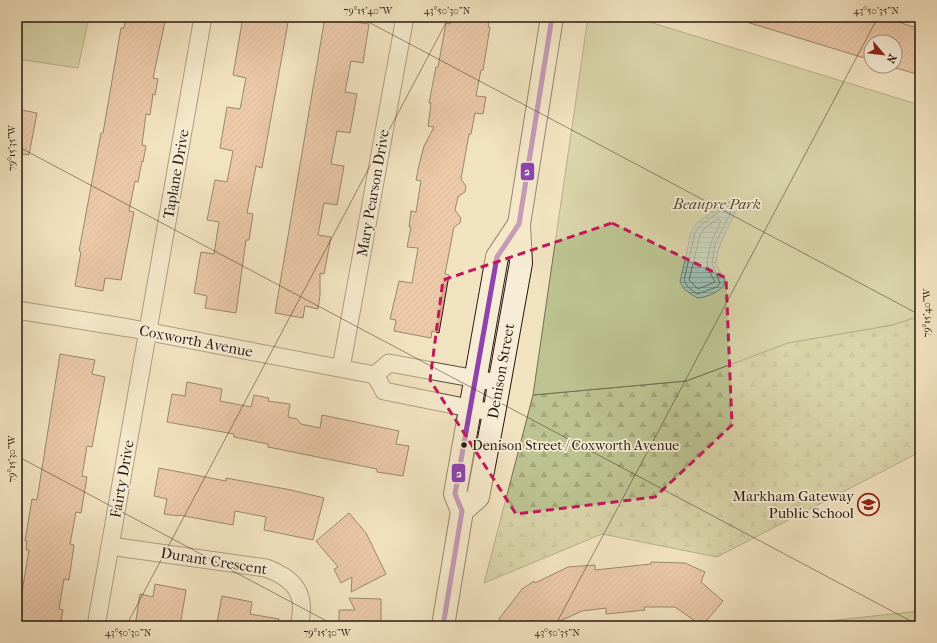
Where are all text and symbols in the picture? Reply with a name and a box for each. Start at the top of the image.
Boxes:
text: 79°15'40"W [344,5,394,17]
text: 43°50'30"N [424,5,471,17]
text: 43°50'35"N [853,5,899,17]
north arrow [863,34,903,74]
text: N [883,52,899,66]
text: 79°15'35"W [6,124,18,171]
street label: Taplane Drive [159,127,193,220]
street label: Mary Pearson Drive [353,127,393,258]
line badge: 2 [520,162,535,181]
text: 2 [524,165,530,178]
park label: Beaupre Park [672,195,761,213]
text: 79°15'40"W [921,287,933,337]
street label: Coxworth Avenue [138,321,255,361]
street label: Denison Street [484,321,518,420]
text: 79°15'30"W [6,434,18,483]
place label: Denison Street / Coxworth Avenue [472,437,679,454]
street label: Fairty Drive [106,438,138,519]
marker: Denison Street / Coxworth Avenue [459,440,469,450]
line badge: 2 [451,463,466,483]
text: 2 [456,467,462,480]
place label: Markham Gateway Public School [732,487,855,522]
school or university icon: Markham Gateway Public School [856,492,882,518]
street label: Durant Crescent [159,544,269,578]
text: 43°50'30"N [105,627,152,639]
text: 79°15'30"W [303,627,352,639]
text: 43°50'35"N [534,627,580,639]

